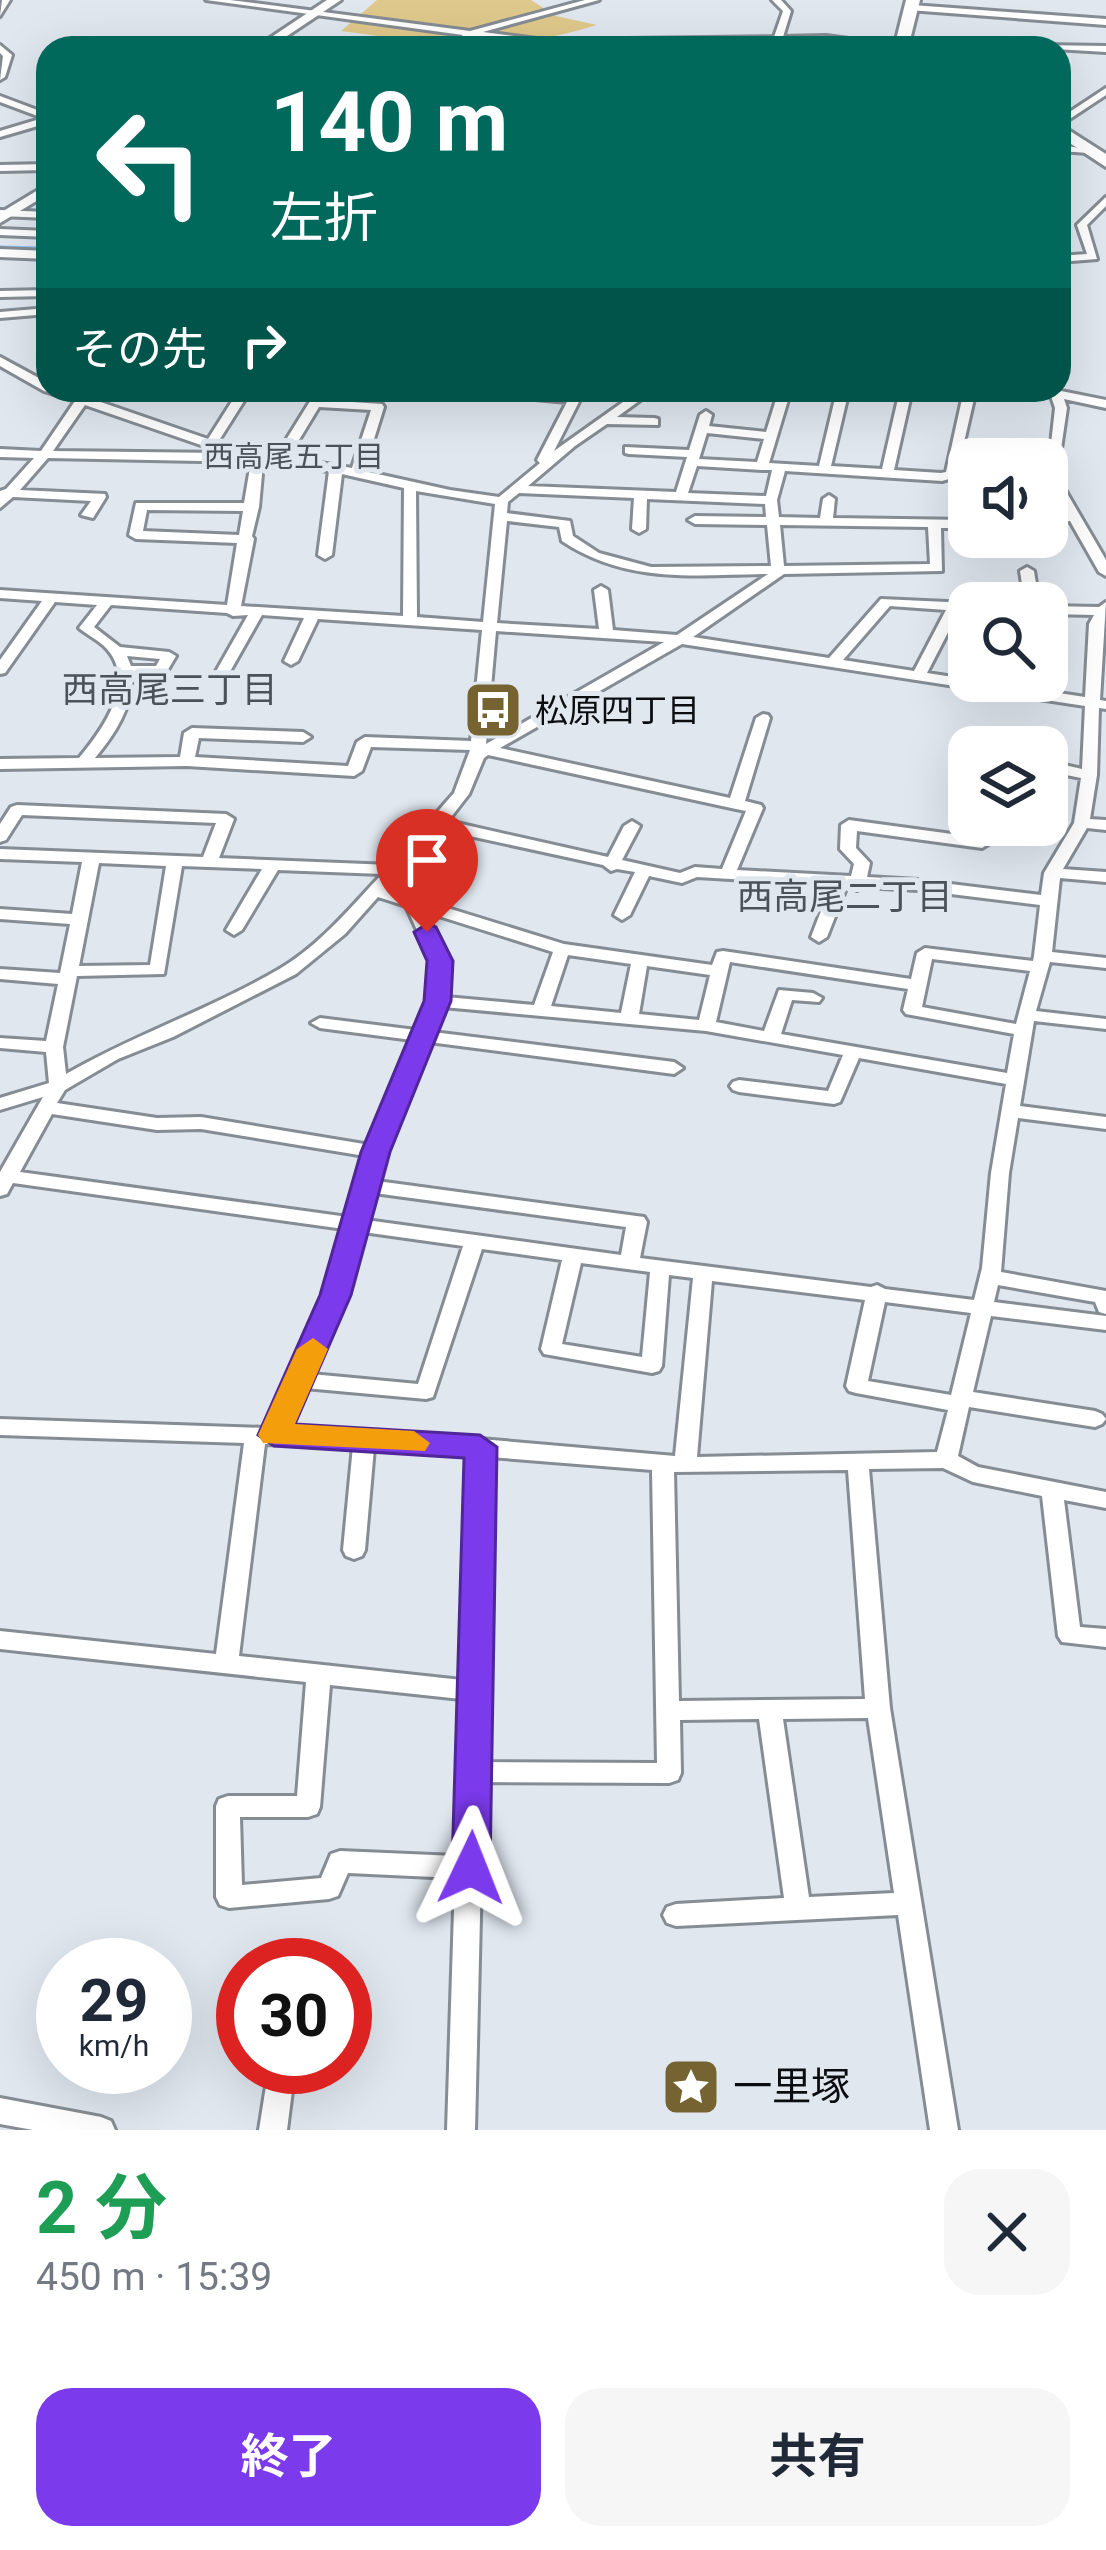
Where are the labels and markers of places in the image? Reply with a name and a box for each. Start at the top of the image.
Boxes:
bus stop icon: 松原四丁目 [462,679,524,741]
place label: 松原四丁目 [535,691,700,730]
pin [376,809,478,932]
place icon: 一里塚 [660,2056,722,2118]
place label: 一里塚 [733,2064,850,2110]

